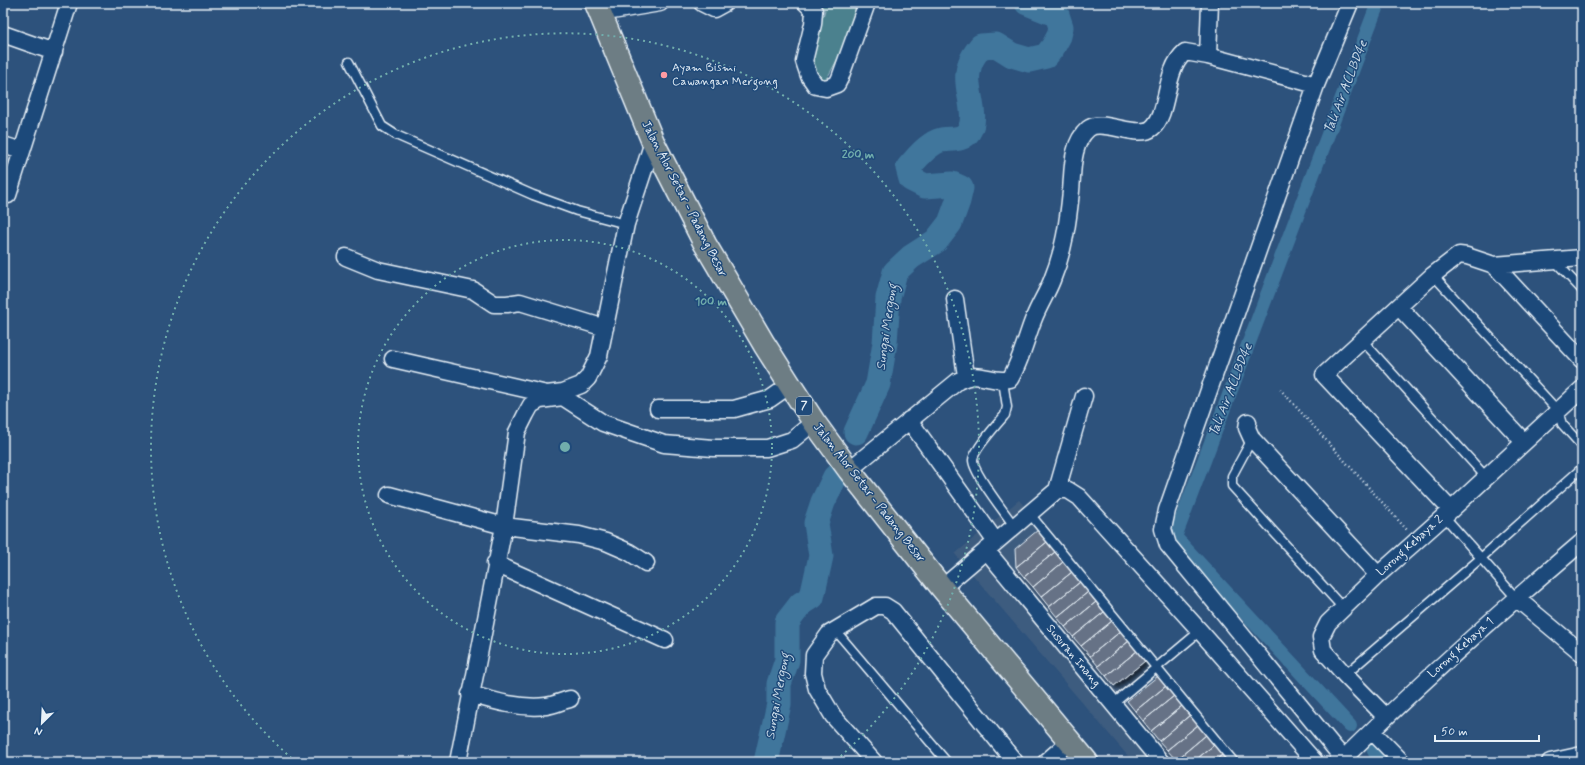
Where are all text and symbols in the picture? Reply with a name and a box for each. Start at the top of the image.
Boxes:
water label: Tali Air ACLBD4e [1320,37,1372,136]
place label: Ayam Bismi Cawangan Mergong [672,60,778,91]
marker: Ayam Bismi Cawangan Mergong [659,70,669,80]
street label: Jalan Alor Setar - Padang Besar [638,118,730,280]
text: 200 m [842,147,875,163]
water label: Sungai Mergong [873,281,904,372]
text: 100 m [695,294,728,310]
water label: Tali Air ACLBD4e [1205,340,1257,439]
road number: 7 [796,397,812,415]
street label: Jalan Alor Setar - Padang Besar [809,420,929,566]
centre of rings [558,440,572,454]
street label: Lorong Kebaya 2 [1373,512,1447,581]
street label: Lorong Kebaya 1 [1425,614,1498,683]
street label: Susuran Inang [1042,621,1104,691]
water label: Sungai Mergong [762,650,796,741]
north arrow [22,703,62,743]
scale bar [1435,717,1539,743]
text: N [32,723,45,739]
text: 50 m [1441,724,1468,740]

